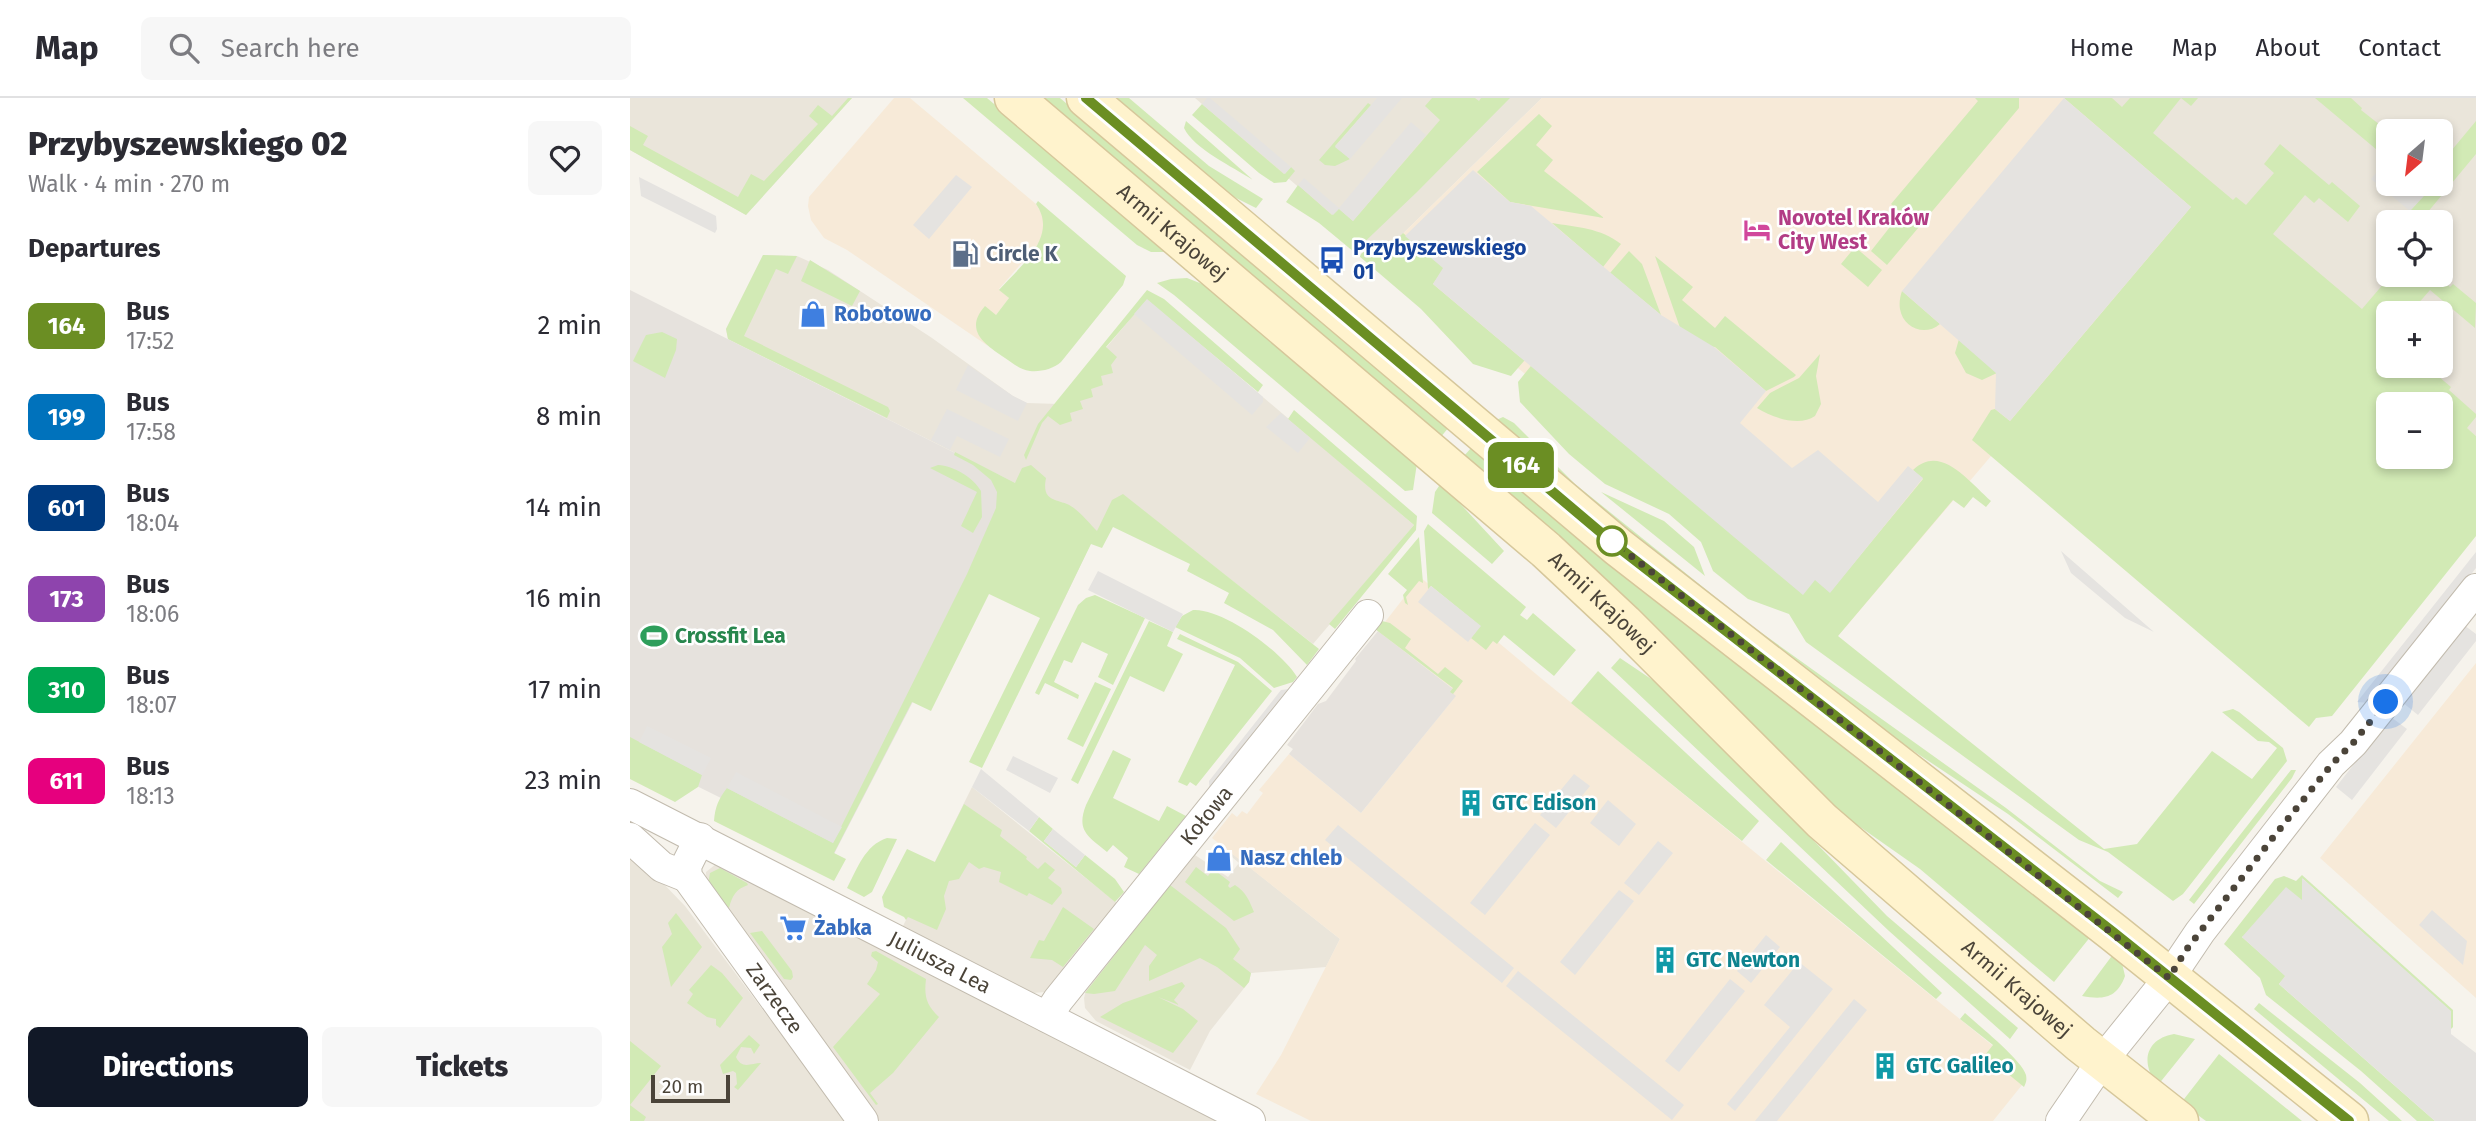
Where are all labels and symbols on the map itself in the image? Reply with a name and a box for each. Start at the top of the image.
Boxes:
north arrow [2376,119,2454,196]
street label: Armii Krajowej [1112,178,1233,287]
place label: Novotel Kraków City West [1778,205,1929,255]
hotel icon: Novotel Kraków City West [1742,215,1772,245]
place label: Przybyszewskiego 01 [1353,235,1527,285]
fuel station icon: Circle K [950,239,980,269]
place label: Circle K [986,241,1059,267]
bus stop icon: Przybyszewskiego 01 [1317,245,1347,275]
shop icon: Robotowo [798,299,828,329]
place label: Robotowo [834,301,932,327]
line badge: 164 [1481,442,1561,488]
unlabelled marker [1597,526,1627,556]
street label: Armii Krajowej [1543,546,1661,660]
sports icon: Crossfit Lea [639,621,669,651]
place label: Crossfit Lea [675,623,786,649]
your location [2368,684,2403,719]
street label: Kołowa [1175,780,1238,851]
building icon: GTC Edison [1456,788,1486,818]
place label: GTC Edison [1492,790,1596,816]
shop icon: Nasz chleb [1204,843,1234,873]
place label: Nasz chleb [1240,845,1342,871]
supermarket icon: Żabka [778,913,808,943]
place label: Żabka [814,914,872,941]
street label: Juliusza Lea [884,926,995,999]
street label: Armii Krajowej [1956,934,2077,1043]
building icon: GTC Newton [1650,945,1680,975]
place label: GTC Newton [1686,947,1800,973]
street label: Zarzecze [740,958,809,1039]
building icon: GTC Galileo [1870,1051,1900,1081]
place label: GTC Galileo [1906,1053,2014,1079]
scale bar [651,1072,730,1104]

